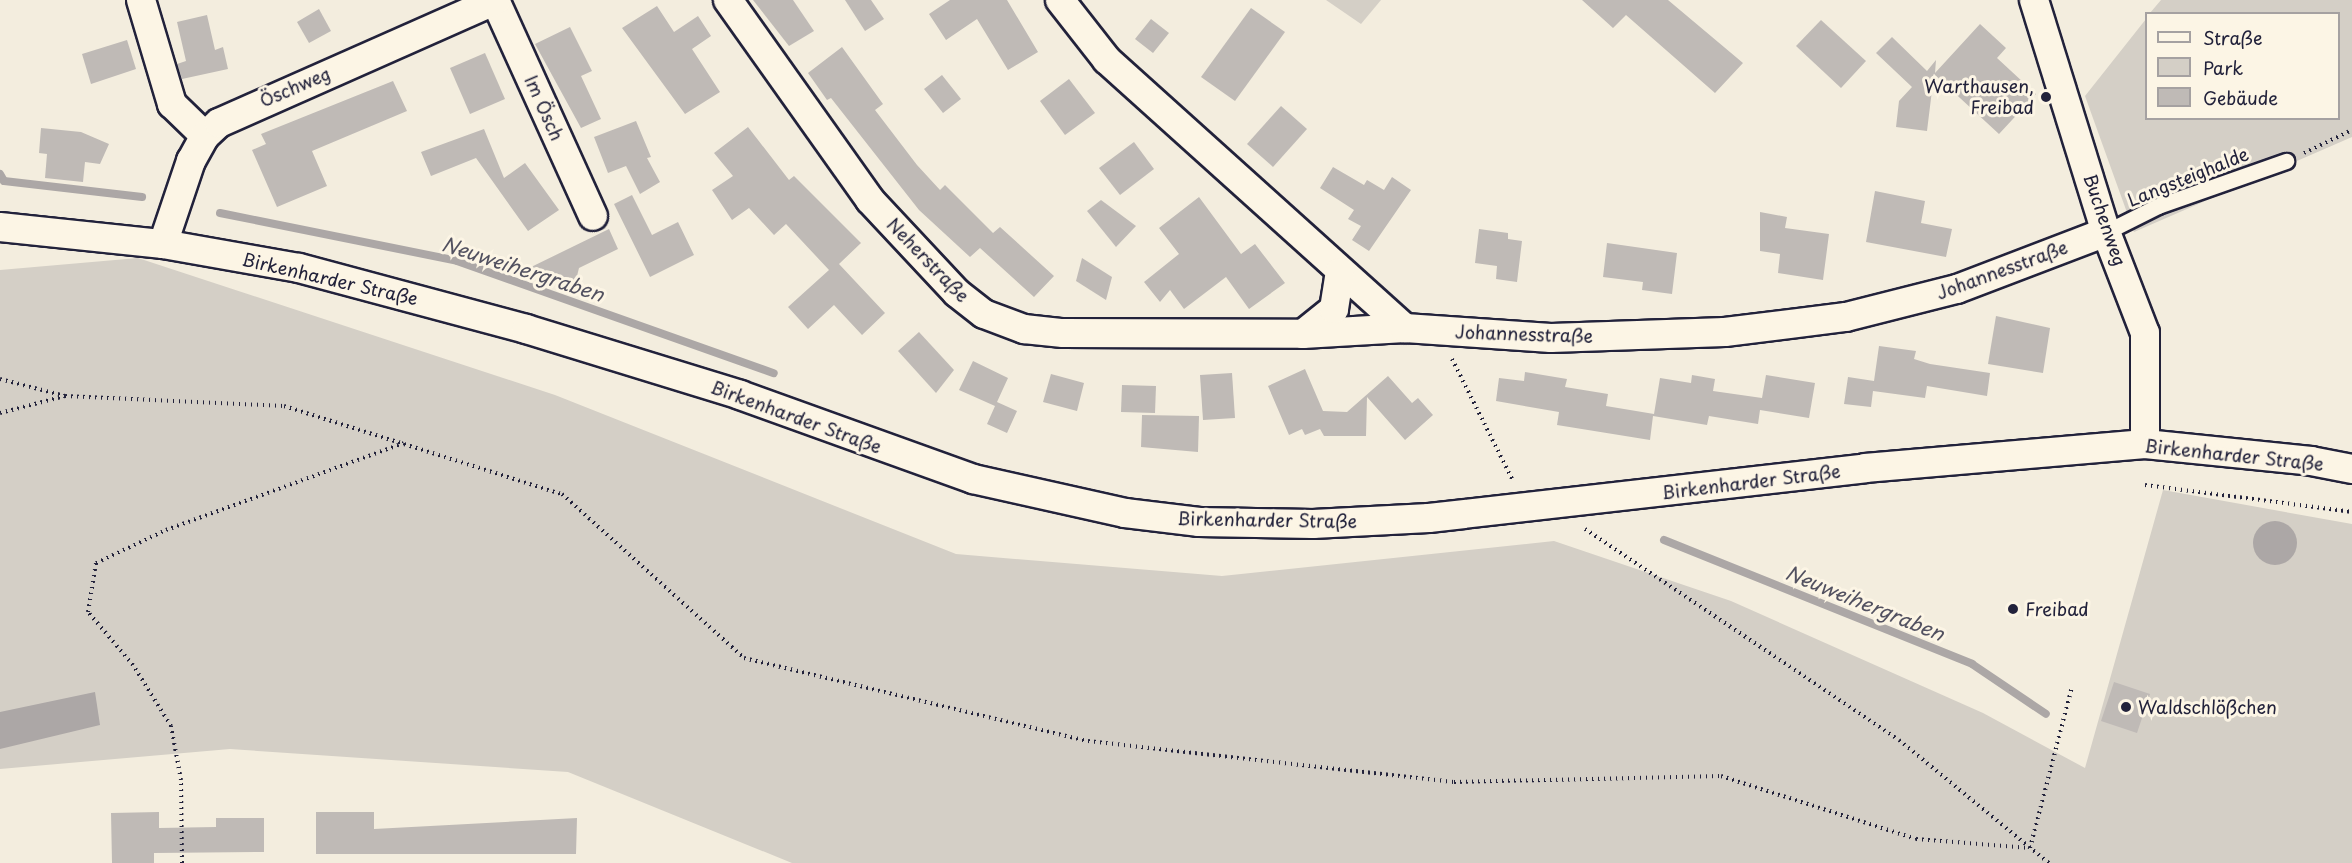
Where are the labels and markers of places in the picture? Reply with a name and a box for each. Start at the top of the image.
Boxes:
place label: Warthausen, Freibad [1924,76,2034,118]
marker: Warthausen, Freibad [2039,90,2053,104]
place label: Freibad [2025,598,2089,620]
marker: Freibad [2006,602,2020,616]
place label: Waldschlößchen [2138,696,2277,718]
marker: Waldschlößchen [2119,700,2133,714]

